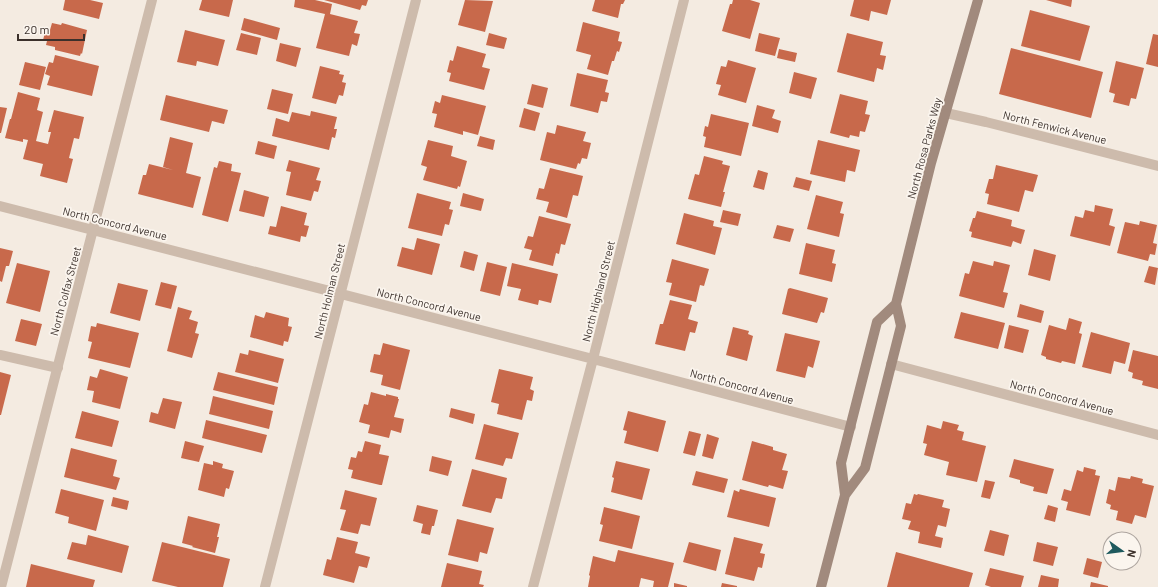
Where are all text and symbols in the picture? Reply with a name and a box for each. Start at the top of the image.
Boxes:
scale bar [18,16,84,42]
text: 20 m [24,22,50,36]
street label: North Rosa Parks Way [904,96,944,200]
street label: North Fenwick Avenue [1002,108,1108,146]
street label: North Concord Avenue [62,204,169,242]
street label: North Highland Street [579,239,617,343]
street label: North Holman Street [311,242,347,340]
street label: North Colfax Street [47,245,83,337]
street label: North Concord Avenue [376,285,483,323]
street label: North Concord Avenue [689,366,796,406]
street label: North Concord Avenue [1009,377,1116,417]
north arrow [1102,531,1142,571]
text: N [1125,548,1139,559]

